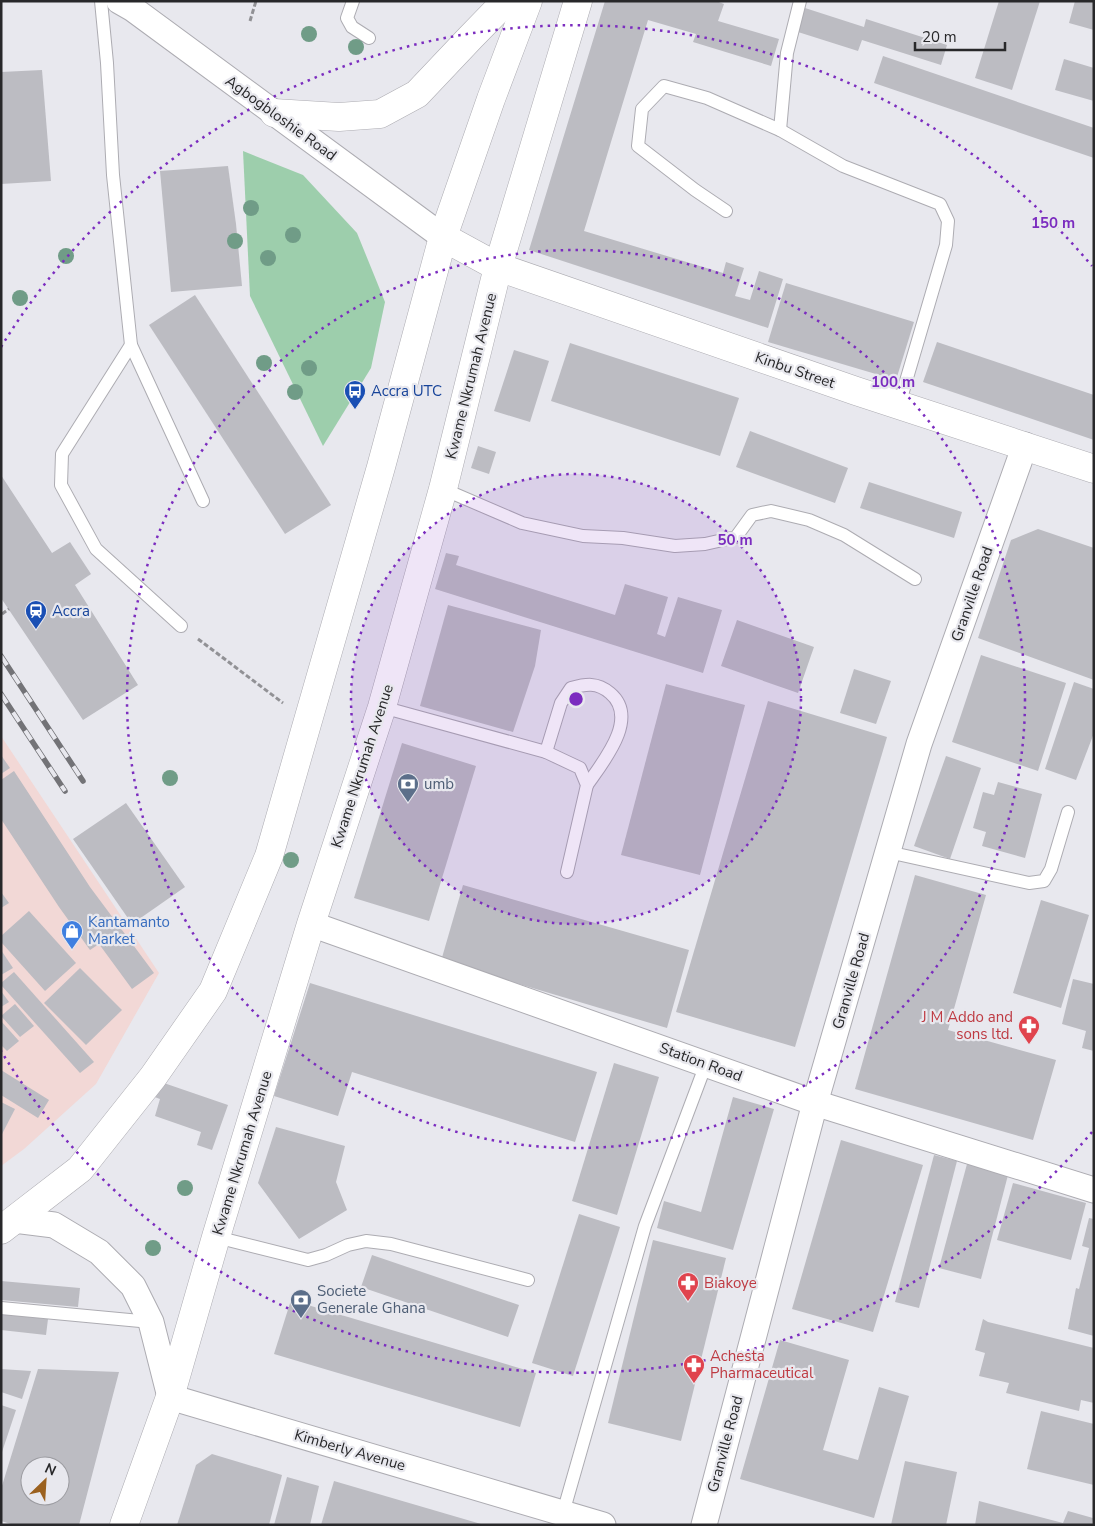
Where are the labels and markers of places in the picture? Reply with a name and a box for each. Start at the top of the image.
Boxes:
bus stop icon: Accra UTC [343,379,367,410]
place label: Accra UTC [371,381,442,401]
station icon: Accra [24,599,48,630]
place label: Accra [52,601,90,621]
centre of rings [567,690,585,708]
bank icon: umb [396,772,420,803]
place label: umb [424,774,454,794]
place label: Kantamanto Market [88,912,170,949]
shop icon: Kantamanto Market [60,919,84,950]
place label: J M Addo and sons ltd. [921,1007,1013,1044]
pharmacy icon: J M Addo and sons ltd. [1017,1014,1041,1045]
pharmacy icon: Biakoye [676,1271,700,1302]
place label: Biakoye [704,1273,757,1293]
place label: Societe Generale Ghana [317,1281,426,1318]
bank icon: Societe Generale Ghana [289,1288,313,1319]
place label: Achesta Pharmaceutical [710,1346,814,1383]
pharmacy icon: Achesta Pharmaceutical [682,1353,706,1384]

